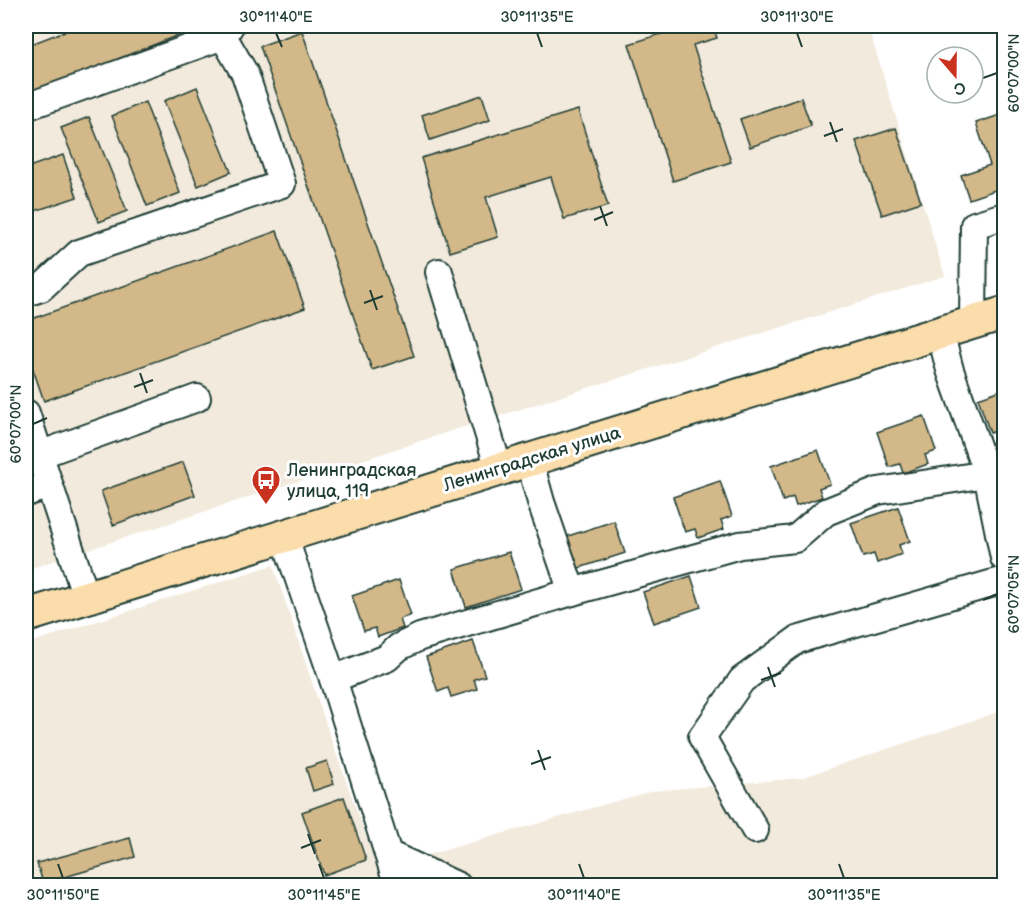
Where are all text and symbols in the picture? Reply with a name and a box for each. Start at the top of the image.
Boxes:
text: 30°11'40"E [239,8,313,27]
text: 30°11'35"E [500,8,574,27]
text: 30°11'30"E [760,8,834,27]
text: 60°07'00"N [1005,34,1024,112]
north arrow [925,45,985,105]
text: С [951,77,968,99]
text: 60°07'00"N [7,385,26,463]
street label: Ленинградская улица [440,422,623,496]
place label: Ленинградская улица, 119 [286,460,416,502]
bus stop icon: Ленинградская улица, 119 [250,464,282,506]
text: 60°07'05"N [1005,555,1024,633]
text: 30°11'50"E [27,886,100,905]
text: 30°11'45"E [287,886,361,905]
text: 30°11'40"E [547,886,621,905]
text: 30°11'35"E [807,886,881,905]

